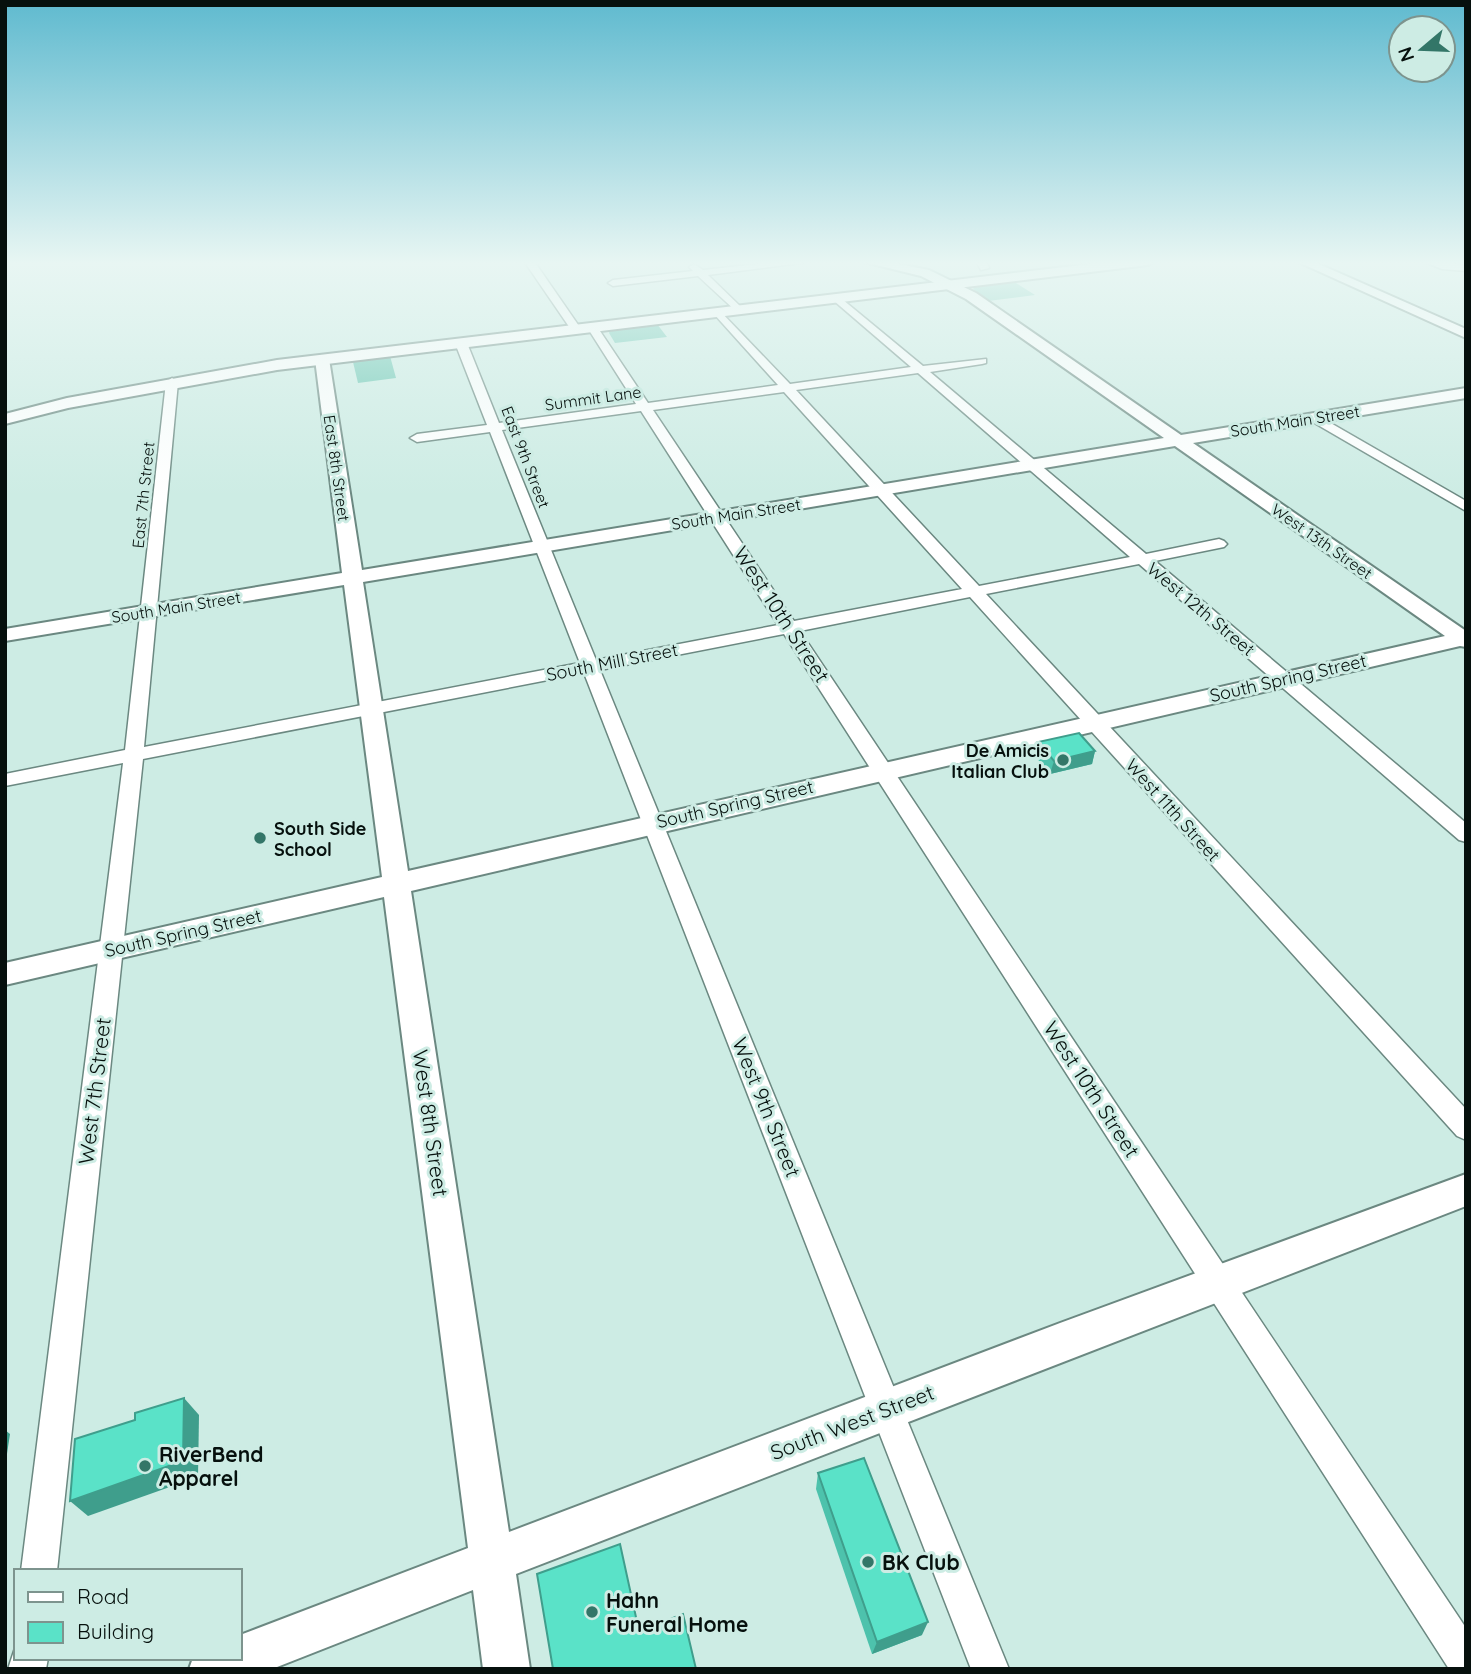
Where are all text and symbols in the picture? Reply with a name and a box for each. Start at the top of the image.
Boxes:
north arrow [1387,14,1457,84]
text: N [1392,44,1420,65]
street label: Summit Lane [544,381,642,415]
street label: South Main Street [1229,401,1361,441]
street label: East 9th Street [497,403,555,511]
street label: East 8th Street [320,413,354,523]
street label: East 7th Street [127,441,159,549]
street label: South Main Street [670,494,802,534]
street label: West 13th Street [1268,499,1376,583]
street label: West 10th Street [728,541,836,687]
street label: West 12th Street [1142,557,1260,661]
street label: South Main Street [110,587,242,627]
street label: South Mill Street [544,638,680,686]
street label: South Spring Street [1207,649,1369,707]
place label: De Amicis Italian Club [951,739,1049,783]
marker: De Amicis Italian Club [1055,752,1071,768]
street label: West 11th Street [1121,754,1225,866]
street label: South Spring Street [654,775,816,833]
place label: South Side School [274,817,366,861]
marker: South Side School [252,830,268,846]
street label: South Spring Street [102,904,264,962]
street label: West 7th Street [72,1016,116,1166]
street label: West 10th Street [1038,1016,1146,1162]
street label: West 9th Street [727,1033,807,1181]
street label: West 8th Street [408,1048,454,1198]
street label: South West Street [767,1379,937,1465]
place label: RiverBend Apparel [159,1441,263,1491]
marker: RiverBend Apparel [137,1458,153,1474]
place label: BK Club [882,1549,960,1575]
marker: BK Club [860,1554,876,1570]
legend [14,1569,242,1660]
text: Road [77,1583,129,1609]
place label: Hahn Funeral Home [606,1587,748,1637]
marker: Hahn Funeral Home [584,1604,600,1620]
text: Building [77,1618,154,1644]

